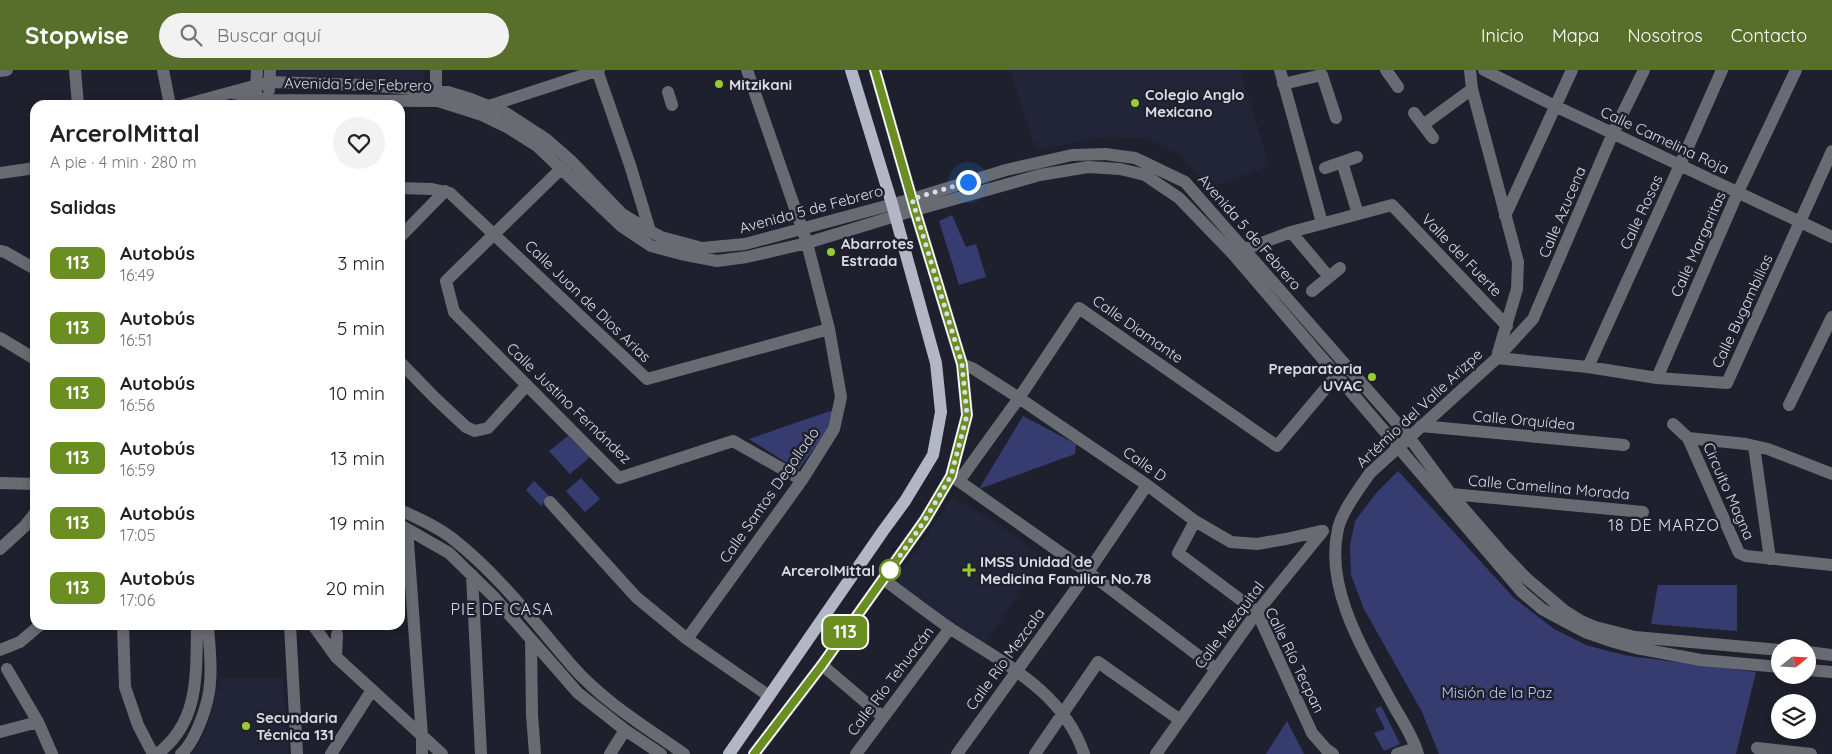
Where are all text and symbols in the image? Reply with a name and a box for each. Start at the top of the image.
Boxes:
search box [159,13,509,58]
text: Stopwise [25,20,129,50]
icon: search [177,21,205,49]
text: Buscar aquí [217,23,321,47]
text: Inicio [1481,24,1524,47]
text: Mapa [1552,24,1600,47]
text: Nosotros [1628,24,1703,47]
text: Contacto [1731,24,1807,47]
street label: Avenida 5 de Febrero [284,73,432,95]
place label: Mitzikani [729,75,792,94]
marker: Mitzikani [713,78,725,90]
place label: Colegio Anglo Mexicano [1145,85,1244,121]
marker: Colegio Anglo Mexicano [1129,97,1141,109]
street label: Calle Camelina Roja [1598,102,1732,178]
button: heart [333,117,385,169]
text: ArcerolMittal [50,118,200,148]
text: A pie · 4 min · 280 m [50,152,197,172]
street label: Calle Azucena [1534,163,1590,261]
your location [956,170,981,195]
street label: Avenida 5 de Febrero [1194,170,1306,294]
street label: Calle Rosas [1615,171,1667,253]
street label: Avenida 5 de Febrero [737,181,885,237]
street label: Calle Margaritas [1666,188,1730,300]
text: Salidas [50,195,116,219]
street label: Valle del Fuerte [1418,210,1506,300]
place label: Abarrotes Estrada [841,234,914,270]
street label: Calle Juan de Dios Arias [521,236,655,366]
text: Autobús [120,241,195,265]
marker: Abarrotes Estrada [825,246,837,258]
text: 113 [66,251,89,274]
text: 3 min [337,251,385,275]
street label: Calle Bugambilias [1707,251,1777,371]
text: 16:49 [120,265,155,285]
street label: Calle Diamante [1089,291,1187,367]
text: Autobús [120,306,195,330]
text: 113 [66,316,89,339]
text: 5 min [337,316,385,340]
text: 16:51 [120,330,152,350]
street label: Calle Justino Fernández [503,338,635,468]
street label: Artémio del Valle Arizpe [1352,345,1486,471]
place label: Preparatoria UVAC [1268,359,1363,395]
text: Autobús [120,371,195,395]
marker: Preparatoria UVAC [1366,371,1378,383]
text: 113 [66,381,89,404]
text: 10 min [329,381,385,405]
text: 16:56 [120,395,155,415]
street label: Calle Orquídea [1472,406,1576,434]
street label: Calle Santos Degollado [715,424,823,566]
text: Autobús [120,436,195,460]
street label: Circuito Magna [1699,439,1759,543]
street label: Calle D [1119,442,1171,486]
text: 113 [66,446,89,469]
text: 13 min [330,446,385,470]
text: 16:59 [120,460,155,480]
street label: Calle Camelina Morada [1467,470,1631,504]
text: Autobús [120,501,195,525]
text: 113 [66,511,89,534]
text: 19 min [330,511,385,535]
district label: 18 DE MARZO [1608,515,1720,535]
text: 17:05 [120,525,155,545]
place label: IMSS Unidad de Medicina Familiar No.78 [980,552,1151,588]
marker: ArcerolMittal [879,559,901,581]
place label: ArcerolMittal [781,561,875,580]
marker: IMSS Unidad de Medicina Familiar No.78 [962,563,976,577]
text: Autobús [120,566,195,590]
text: 113 [66,576,89,599]
text: 20 min [326,576,385,600]
street label: Calle Mezquital [1190,578,1268,672]
text: 17:06 [120,590,155,610]
district label: PIE DE CASA [450,599,554,619]
street label: Calle Río Mezcala [961,604,1049,714]
street label: Calle Río Tecpan [1261,604,1329,716]
line badge: 113 [816,616,874,648]
text: 113 [833,620,857,643]
street label: Calle Río Tehuacán [843,623,937,739]
north arrow [1771,639,1816,684]
map controls [1771,639,1816,739]
park label: Misión de la Paz [1441,683,1553,702]
button: layers [1771,694,1816,739]
place label: Secundaria Técnica 131 [256,708,338,744]
marker: Secundaria Técnica 131 [240,720,252,732]

